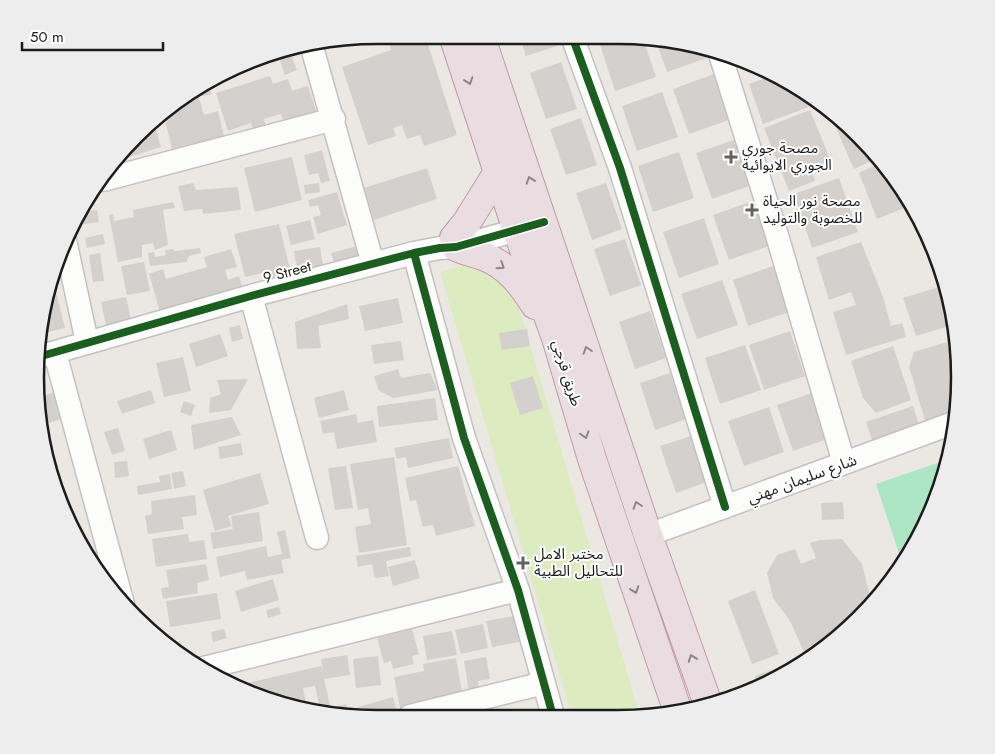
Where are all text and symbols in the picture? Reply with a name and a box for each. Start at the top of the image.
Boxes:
scale bar [22,20,164,52]
text: 50 m [30,26,64,48]
one-way arrow [463,77,473,85]
place label: مصحة جوري الجوري الايوائية [742,137,832,176]
marker: مصحة جوري الجوري الايوائية [724,150,738,164]
one-way arrow [525,176,535,185]
place label: مصحة نور الحياة للخصوبة والتوليد [763,190,863,229]
marker: مصحة نور الحياة للخصوبة والتوليد [745,203,759,217]
street label: 9 Street [261,255,314,289]
one-way arrow [495,260,504,270]
street label: طريق قرجي [546,337,588,409]
one-way arrow [582,347,592,355]
one-way arrow [579,431,589,439]
street label: شارع سليمان مهني [744,449,860,510]
one-way arrow [633,501,643,509]
place label: مختبر الامل للتحاليل الطبية [534,543,623,582]
marker: مختبر الامل للتحاليل الطبية [516,556,530,570]
one-way arrow [629,585,639,593]
one-way arrow [688,654,698,663]

